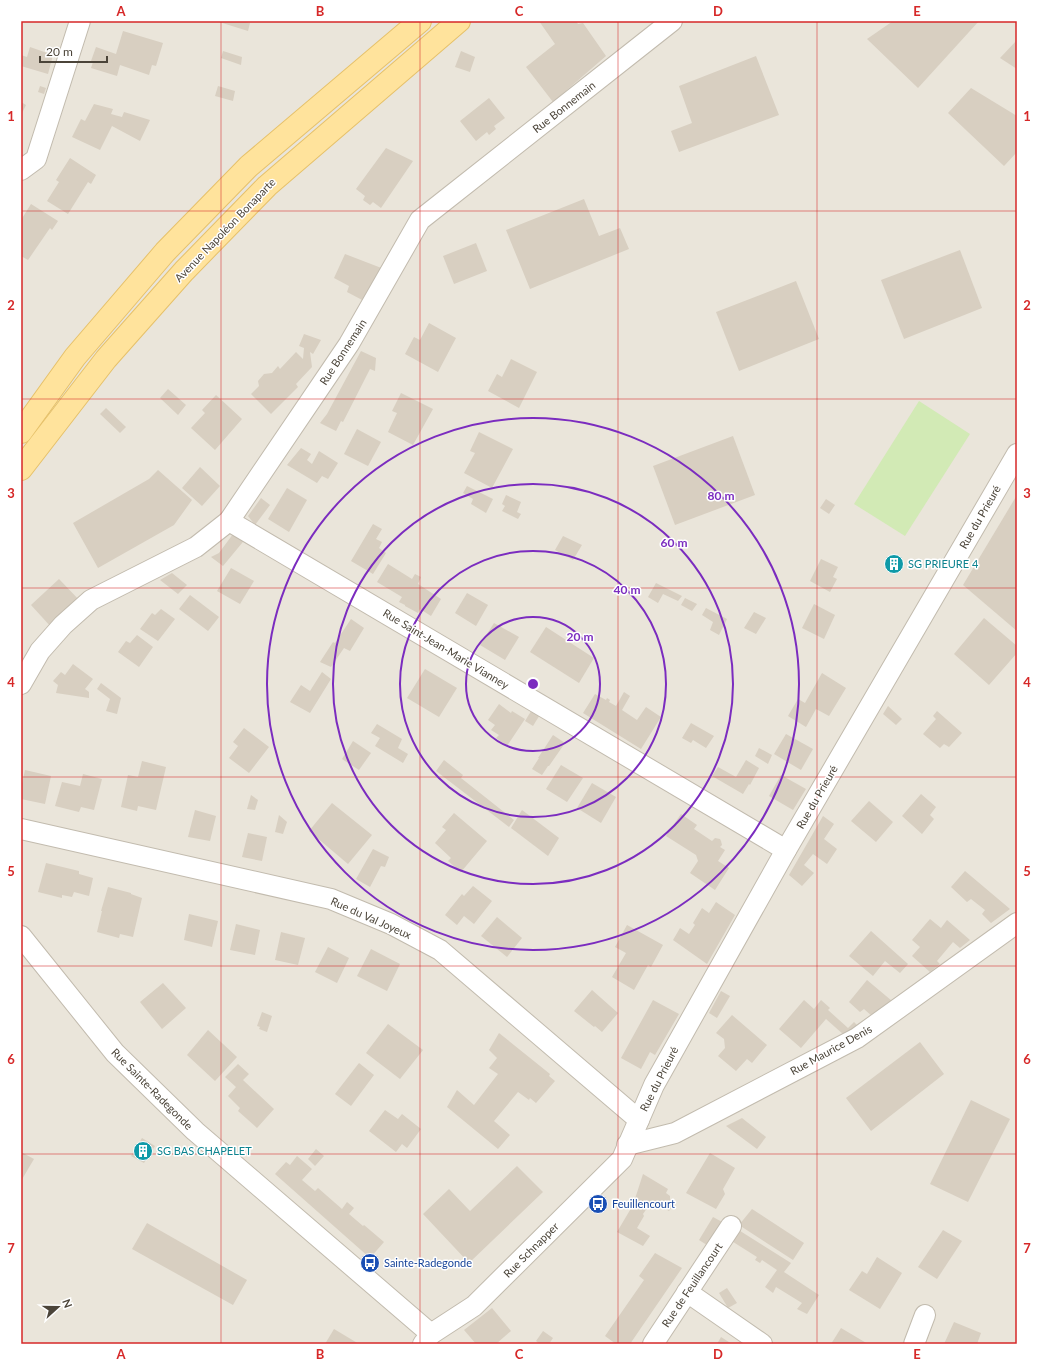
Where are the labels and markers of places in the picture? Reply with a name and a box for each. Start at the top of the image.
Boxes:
building icon: SG PRIEURE 4 [883,553,905,575]
place label: SG PRIEURE 4 [908,557,979,570]
centre of rings [526,677,540,691]
building icon: SG BAS CHAPELET [132,1140,154,1162]
place label: SG BAS CHAPELET [157,1144,252,1157]
bus stop icon: Feuillencourt [587,1193,609,1215]
place label: Feuillencourt [612,1197,675,1210]
bus stop icon: Sainte-Radegonde [359,1252,381,1274]
place label: Sainte-Radegonde [384,1256,472,1269]

